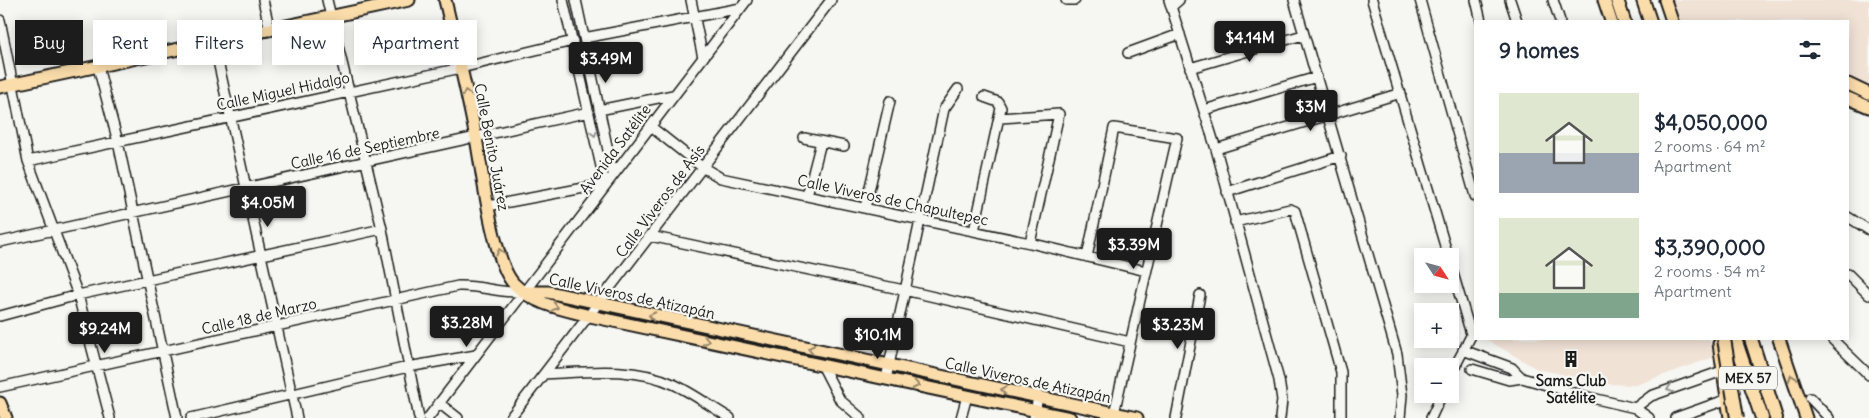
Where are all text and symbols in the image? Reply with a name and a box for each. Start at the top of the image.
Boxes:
chip: Buy [15,20,83,65]
chip: Rent [93,20,167,65]
chip: Filters [177,20,262,65]
chip: New [272,20,344,65]
chip: Apartment [354,20,477,65]
pin: $4.14M [1209,20,1291,63]
text: $4.14M [1225,27,1275,47]
icon: filters [1796,36,1824,64]
text: 9 homes [1499,37,1579,64]
pin: $3.49M [565,42,647,84]
text: $3.49M [580,48,632,68]
street label: Calle Miguel Hidalgo [215,68,351,114]
street label: Calle Benito Juárez [470,82,514,212]
one-way arrow [462,88,472,97]
pin: $3M [1287,90,1335,132]
text: $3M [1296,96,1326,116]
street label: Avenida Satélite [575,100,655,198]
text: $4,050,000 [1654,109,1768,136]
icon: home [1539,113,1599,173]
street label: Calle 16 de Septiembre [289,123,441,173]
one-way arrow [588,128,599,137]
text: 2 rooms · 64 m² [1654,136,1766,156]
street label: Calle Viveros de Asís [611,141,709,261]
text: Apartment [1654,156,1732,176]
street label: Calle Viveros de Chapultepec [796,170,991,230]
pin: $4.05M [227,186,309,228]
text: $4.05M [241,192,295,212]
pin: $3.39M [1093,228,1175,270]
text: $3.39M [1108,234,1160,254]
text: $3,390,000 [1654,234,1766,261]
icon: home [1539,238,1599,298]
one-way arrow [495,248,505,256]
north arrow [1414,248,1459,292]
map controls [1414,248,1459,403]
text: 2 rooms · 54 m² [1654,261,1766,281]
street label: Calle Viveros de Atizapán [547,269,717,323]
text: Apartment [1654,281,1732,301]
street label: Calle 18 de Marzo [200,294,318,338]
one-way arrow [551,301,560,312]
button: + [1414,303,1459,348]
pin: $3.28M [426,306,508,348]
pin: $3.23M [1137,308,1219,350]
one-way arrow [647,311,656,321]
pin: $9.24M [64,312,146,354]
text: $3.28M [441,312,493,332]
text: $3.23M [1152,314,1204,334]
text: $9.24M [79,318,131,338]
pin: $10.1M [837,318,919,360]
text: $10.1M [854,324,902,344]
one-way arrow [701,335,710,345]
one-way arrow [806,344,815,355]
building icon: Sams Club Satélite [1561,349,1581,369]
street label: Calle Viveros de Atizapán [943,353,1113,407]
button: − [1414,358,1459,403]
road number: MEX 57 [1719,366,1777,389]
place label: Sams Club Satélite [1536,371,1606,407]
one-way arrow [1788,375,1798,383]
one-way arrow [912,379,921,390]
one-way arrow [1666,383,1675,393]
one-way arrow [999,385,1008,396]

